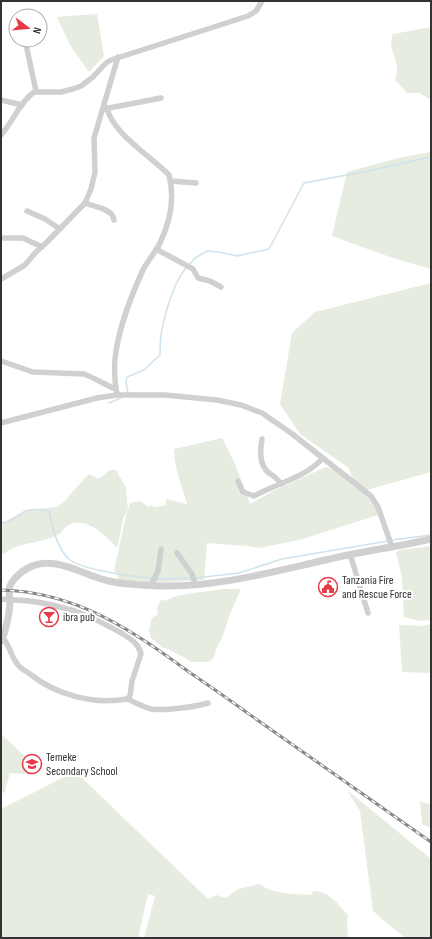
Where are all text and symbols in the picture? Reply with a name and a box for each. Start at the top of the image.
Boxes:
north arrow [8,8,48,48]
text: N [30,26,44,35]
place label: Tanzania Fire and Rescue Force [342,573,412,602]
public building icon: Tanzania Fire and Rescue Force [317,576,339,598]
bar icon: ibra pub [38,606,60,628]
place label: ibra pub [63,610,95,625]
place label: Temeke Secondary School [46,750,118,779]
school or university icon: Temeke Secondary School [21,753,43,775]

